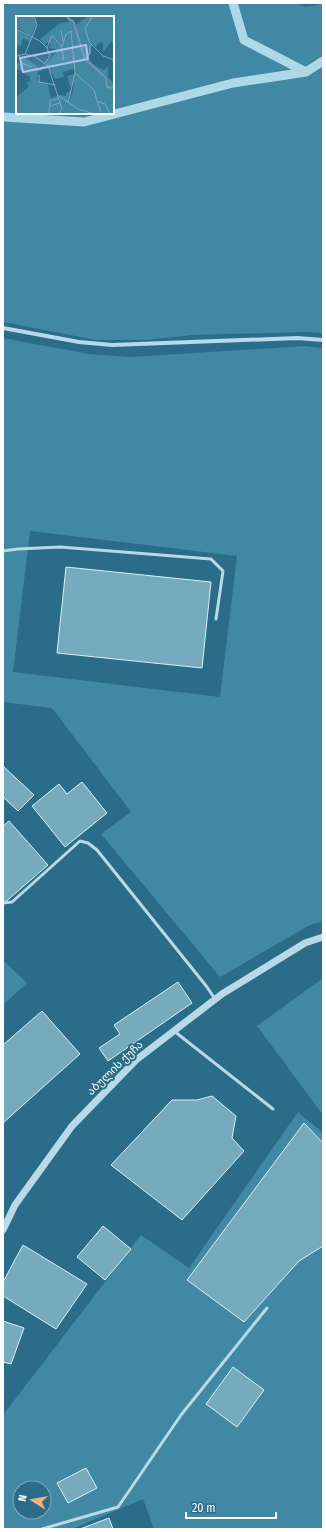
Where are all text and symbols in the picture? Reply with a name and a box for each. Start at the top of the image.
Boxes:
inset map [16,16,114,114]
street label: აბულის ქუჩა [84,1038,146,1098]
north arrow [12,1480,52,1520]
text: N [16,1494,30,1503]
scale bar [186,1494,276,1520]
text: 20 m [192,1501,216,1515]

